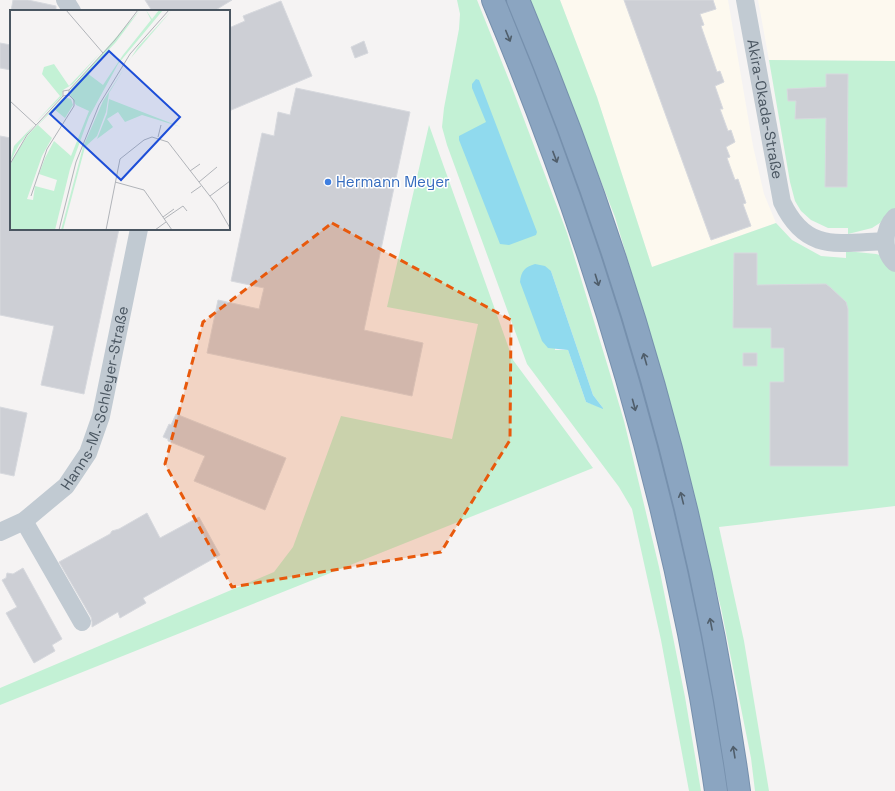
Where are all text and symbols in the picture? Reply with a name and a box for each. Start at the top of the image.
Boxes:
inset map [10,10,230,230]
one-way arrow [505,30,512,42]
street label: Akira-Okada-Straße [743,38,788,181]
one-way arrow [551,151,559,163]
place label: Hermann Meyer [336,172,450,191]
marker: Hermann Meyer [323,177,333,187]
one-way arrow [594,274,601,287]
street label: Hanns-M.-Schleyer-Straße [56,304,132,494]
one-way arrow [641,352,648,365]
one-way arrow [631,398,638,411]
one-way arrow [678,491,686,504]
one-way arrow [706,618,714,631]
one-way arrow [729,746,737,759]

